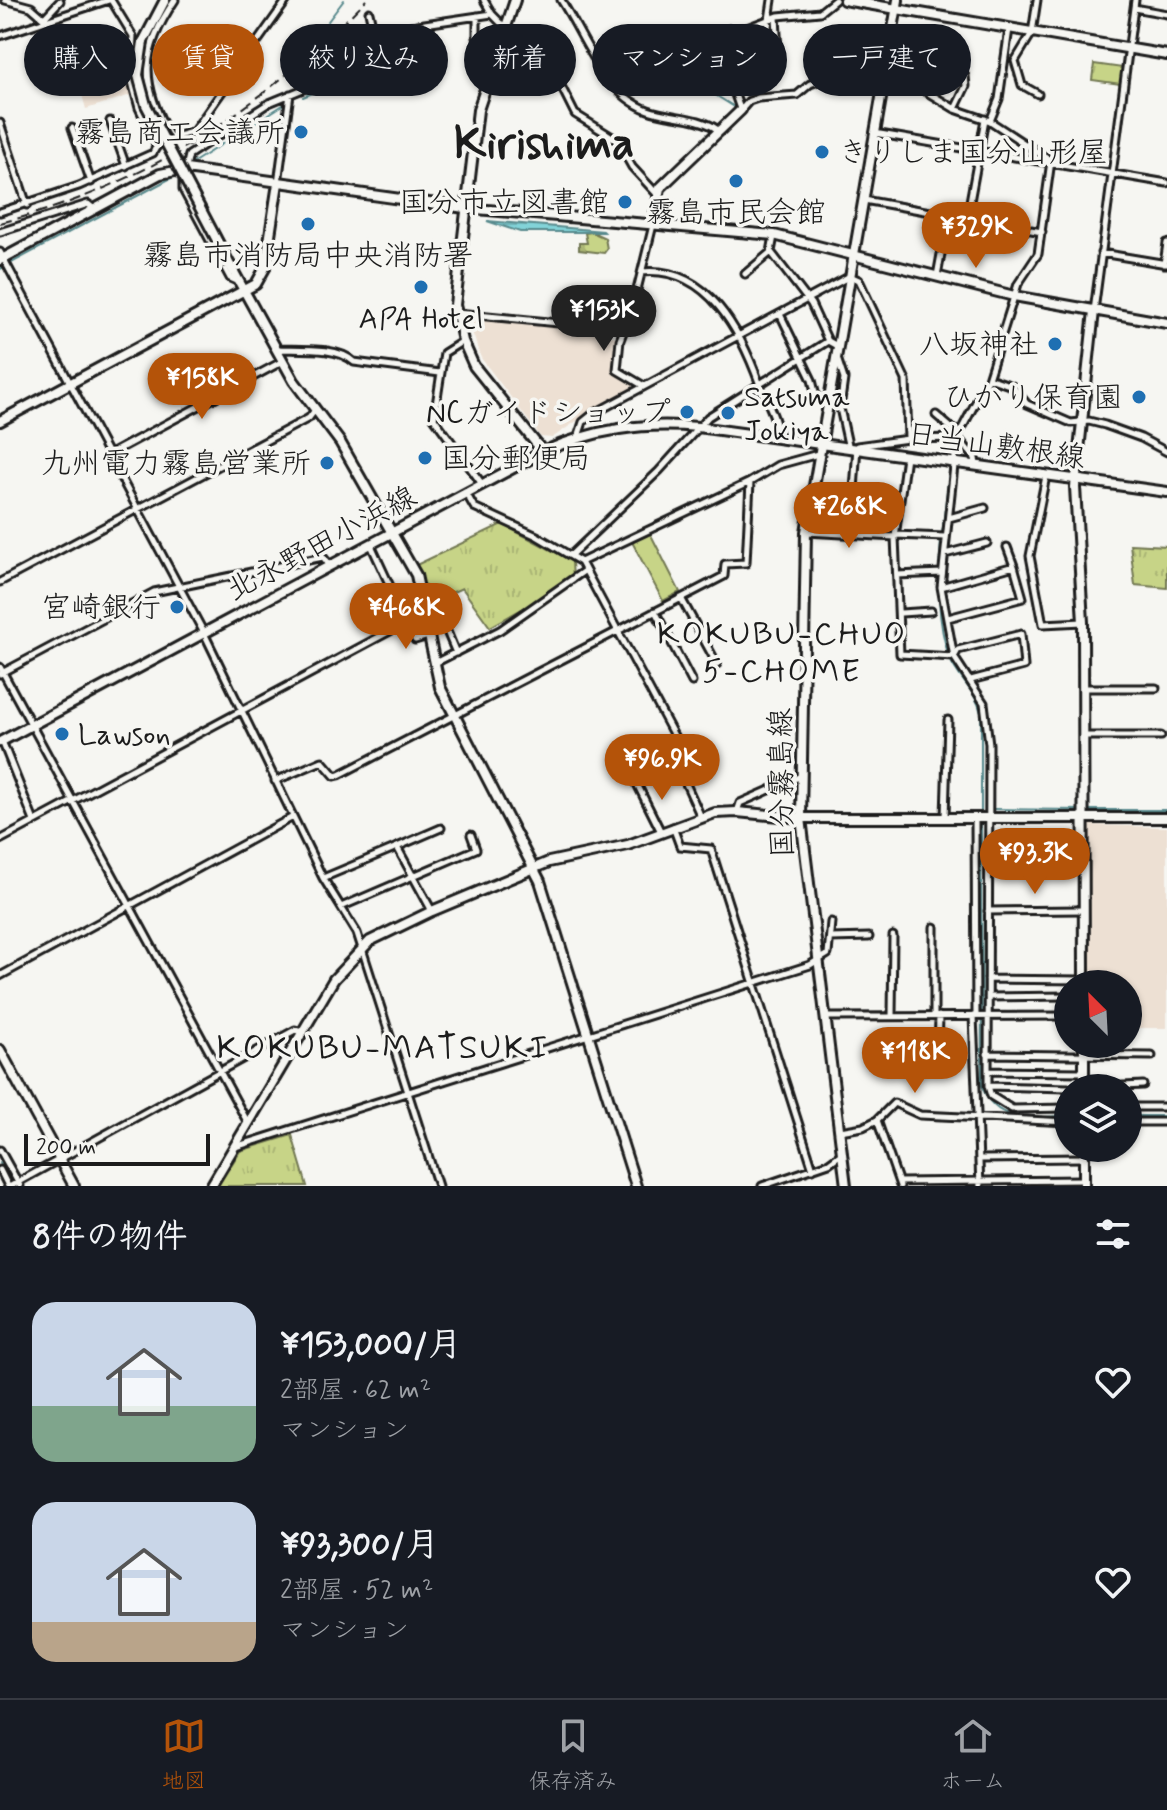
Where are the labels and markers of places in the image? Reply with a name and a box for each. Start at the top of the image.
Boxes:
place label: 霧島商工会議所 [75,114,285,153]
marker: 霧島商工会議所 [292,123,310,141]
place label: きりしま国分山形屋 [838,134,1108,173]
marker: きりしま国分山形屋 [813,143,831,161]
marker: 霧島市民会館 [727,172,745,190]
place label: 国分市立図書館 [399,184,609,223]
marker: 国分市立図書館 [616,193,634,211]
place label: 霧島市民会館 [646,194,826,233]
pin: ¥329K [920,202,1032,270]
marker: 霧島市消防局中央消防署 [299,215,317,233]
place label: 霧島市消防局中央消防署 [143,237,473,276]
marker: APA Hotel [412,278,430,296]
pin: ¥153K [548,285,660,353]
place label: APA Hotel [359,300,483,339]
place label: 八坂神社 [919,326,1039,365]
marker: 八坂神社 [1046,335,1064,353]
pin: ¥158K [146,353,258,421]
place label: Satsuma Jokiya [744,378,851,451]
place label: ひかり保育園 [943,379,1123,418]
marker: ひかり保育園 [1130,388,1148,406]
place label: NCガイドショップ [426,394,671,433]
marker: NCガイドショップ [678,403,696,421]
marker: Satsuma Jokiya [719,404,737,422]
place label: 国分郵便局 [441,440,591,479]
place label: 九州電力霧島営業所 [41,445,311,484]
marker: 国分郵便局 [416,449,434,467]
marker: 九州電力霧島営業所 [318,454,336,472]
pin: ¥268K [793,482,905,550]
pin: ¥468K [350,583,462,651]
place label: 宮崎銀行 [41,589,161,628]
marker: 宮崎銀行 [168,598,186,616]
place label: Lawson [78,716,171,755]
marker: Lawson [53,725,71,743]
pin: ¥96.9K [597,734,727,802]
pin: ¥93.3K [970,828,1100,896]
pin: ¥118K [859,1027,971,1095]

